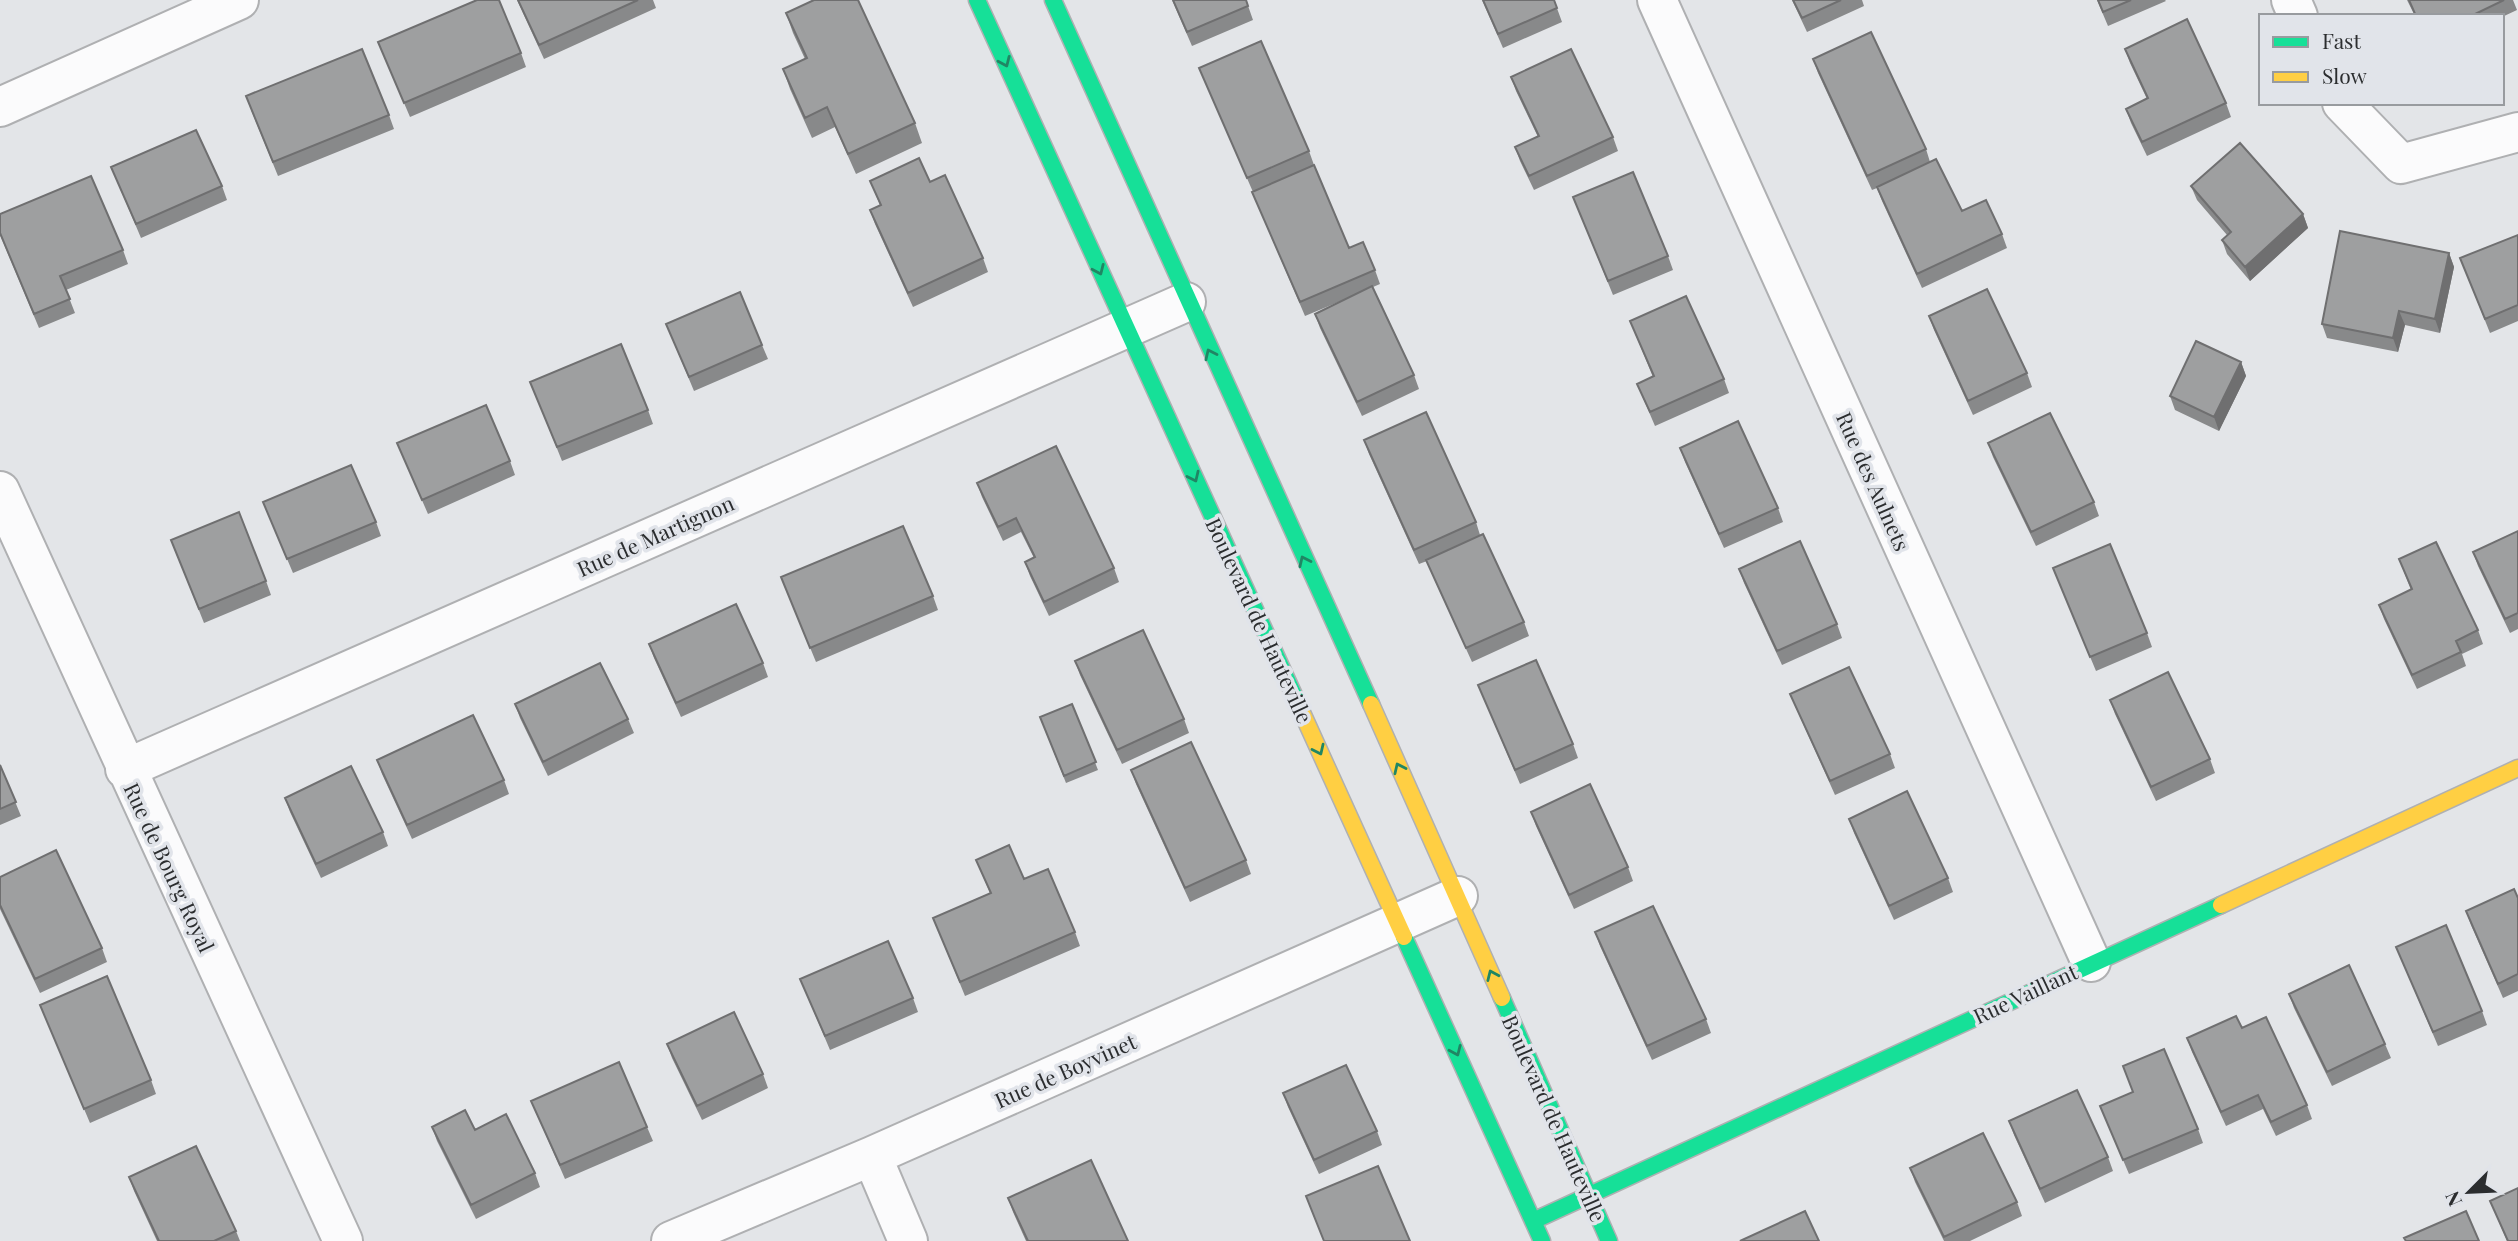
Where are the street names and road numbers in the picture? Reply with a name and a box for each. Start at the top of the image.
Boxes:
street label: Rue des Aulnets [1831,407,1917,555]
street label: Rue de Martignon [572,488,738,582]
street label: Boulevard de Hauteville [1200,513,1320,727]
street label: Rue de Bourg Royal [118,778,222,956]
street label: Rue Vaillant [1968,956,2082,1029]
street label: Boulevard de Hauteville [1497,1010,1613,1226]
street label: Rue de Boyvinet [990,1026,1141,1114]

